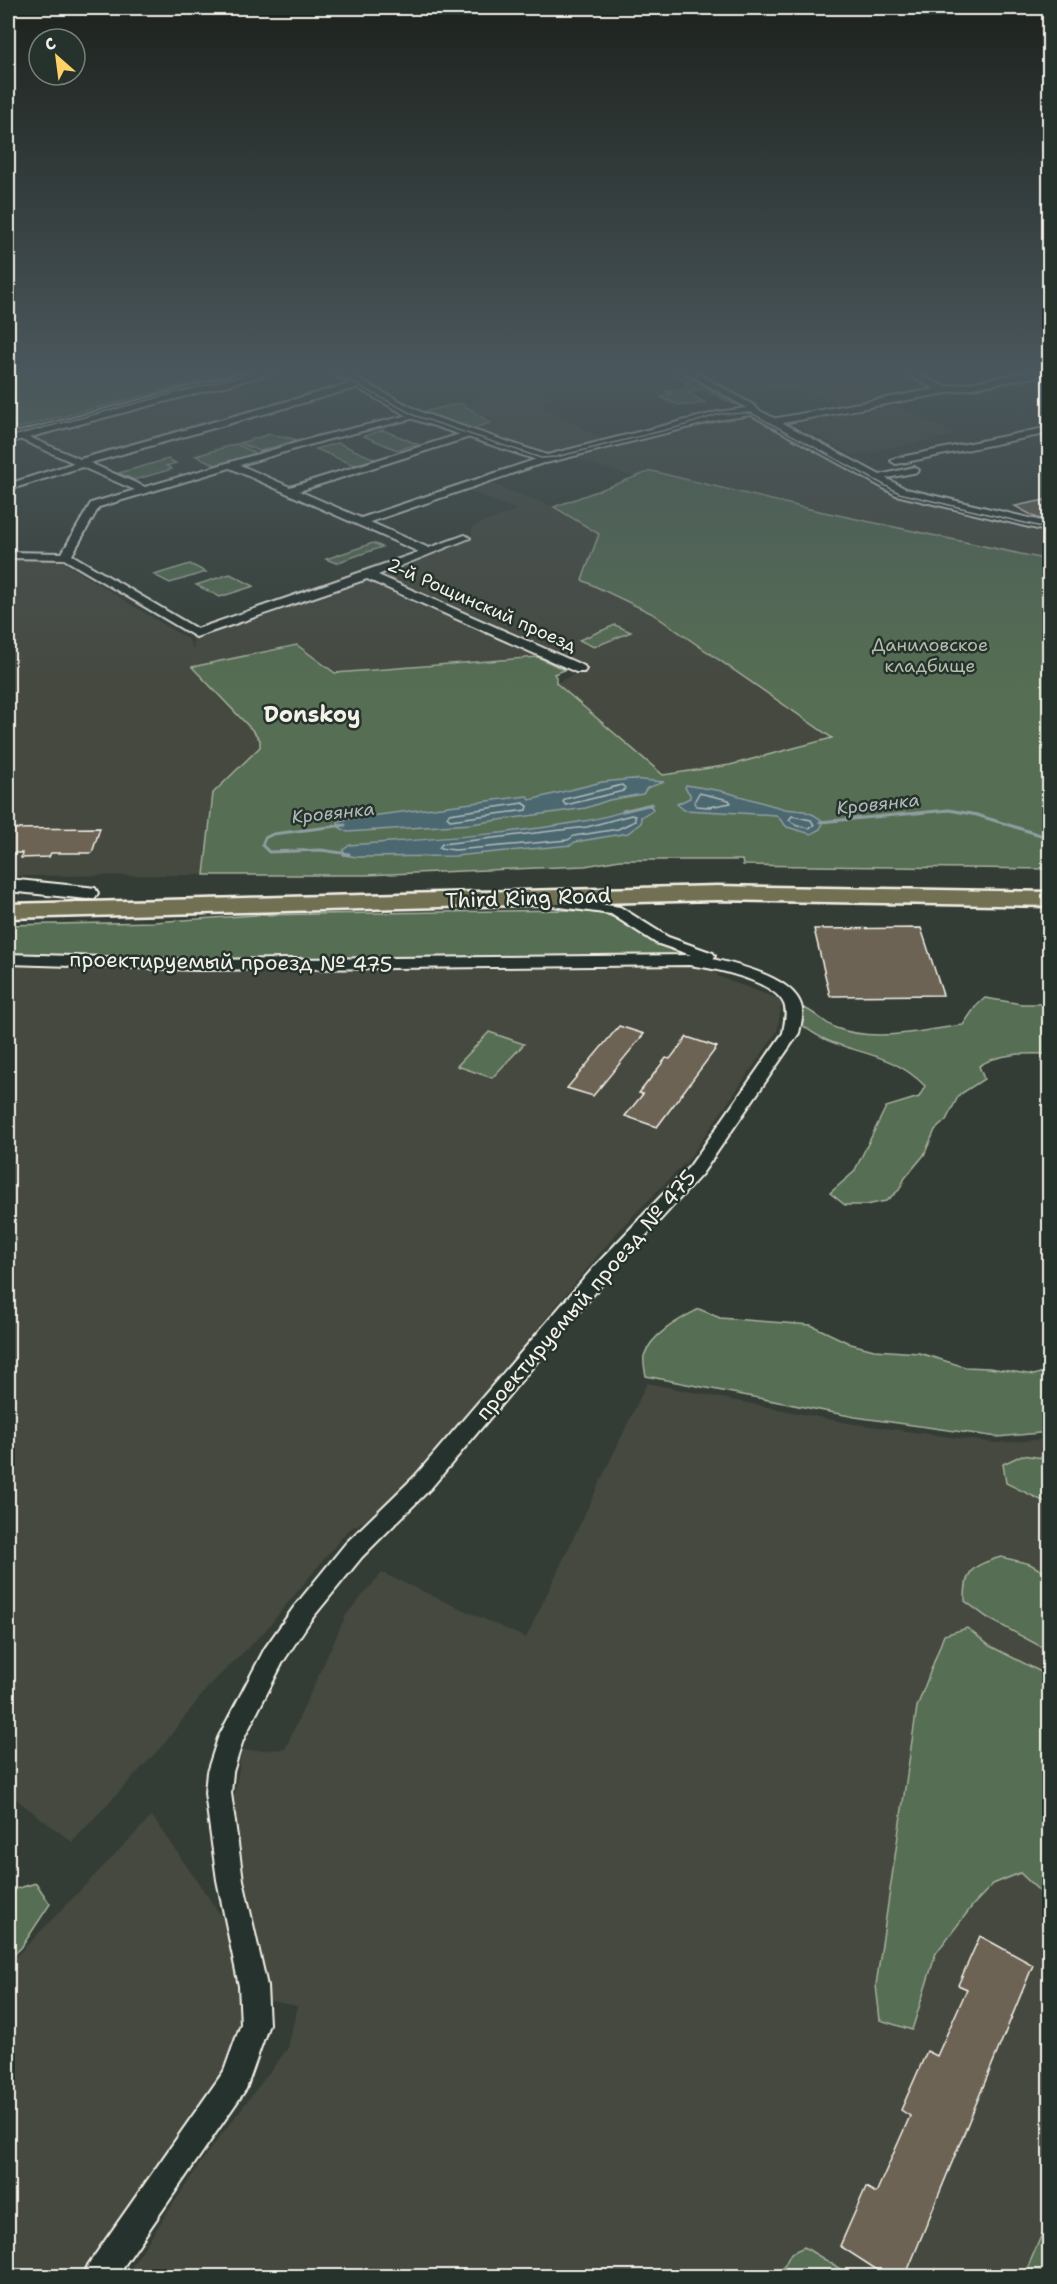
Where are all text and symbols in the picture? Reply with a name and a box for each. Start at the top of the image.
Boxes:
north arrow [27,27,87,87]
text: С [41,33,60,56]
street label: 2-й Рощинский проезд [383,552,581,658]
park label: Даниловское кладбище [872,633,988,678]
district label: Donskoy [263,700,361,729]
water label: Кровянка [835,788,921,820]
water label: Кровянка [290,797,376,829]
street label: Third Ring Road [445,881,611,915]
street label: проектируемый проезд № 475 [69,945,393,979]
street label: проектируемый проезд № 475 [469,1164,703,1426]

